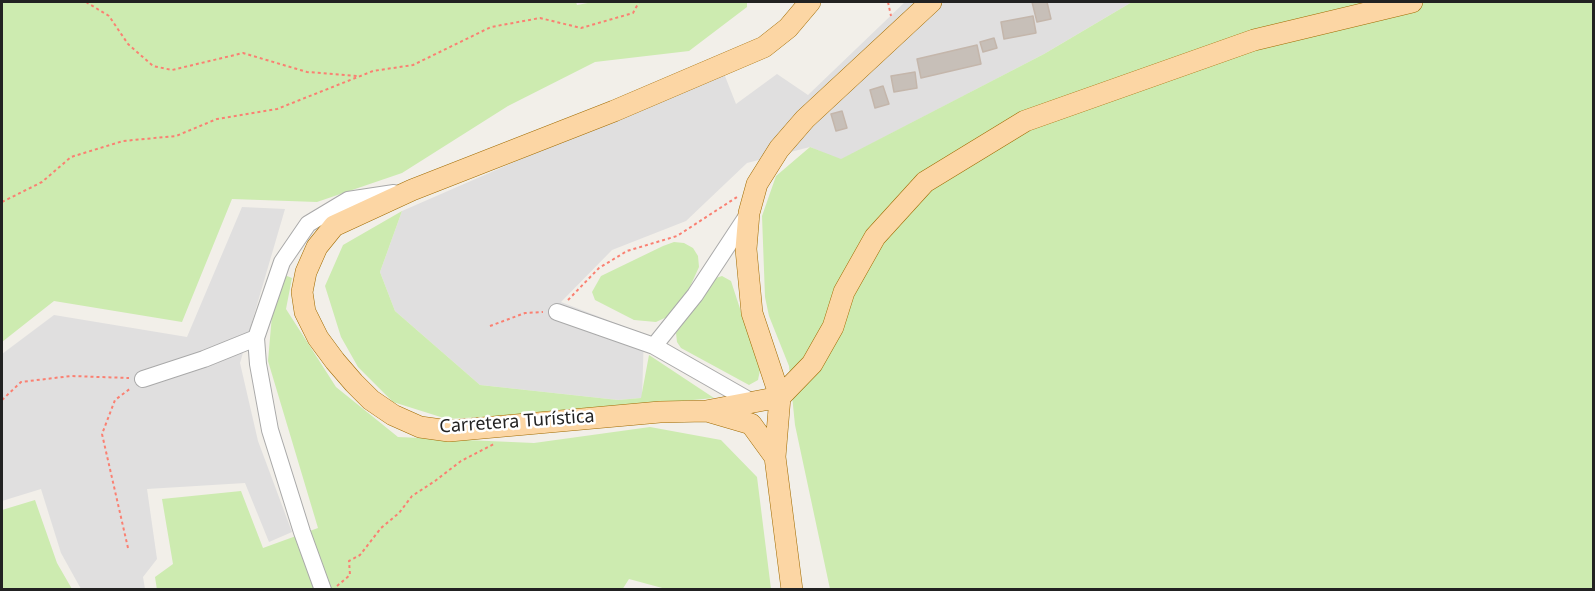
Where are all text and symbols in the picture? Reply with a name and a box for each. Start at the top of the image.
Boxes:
street label: Carretera Turística [439,406,595,438]

